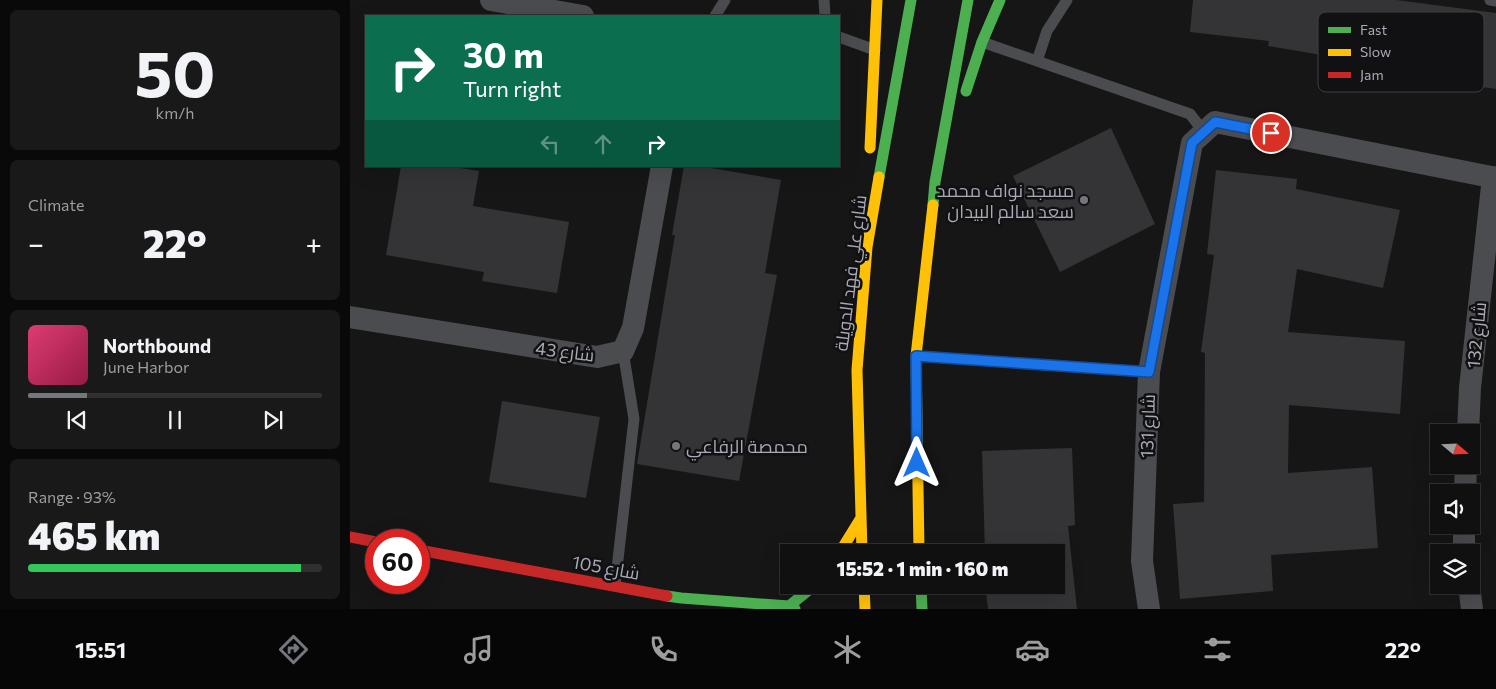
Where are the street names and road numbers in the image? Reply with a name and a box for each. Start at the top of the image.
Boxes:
street label: شارع علي فهد الدويلة [830,194,874,353]
street label: شارع 132 [1462,301,1492,369]
street label: شارع 43 [534,336,596,368]
street label: شارع 131 [1135,394,1161,458]
street label: شارع 105 [570,550,641,586]

